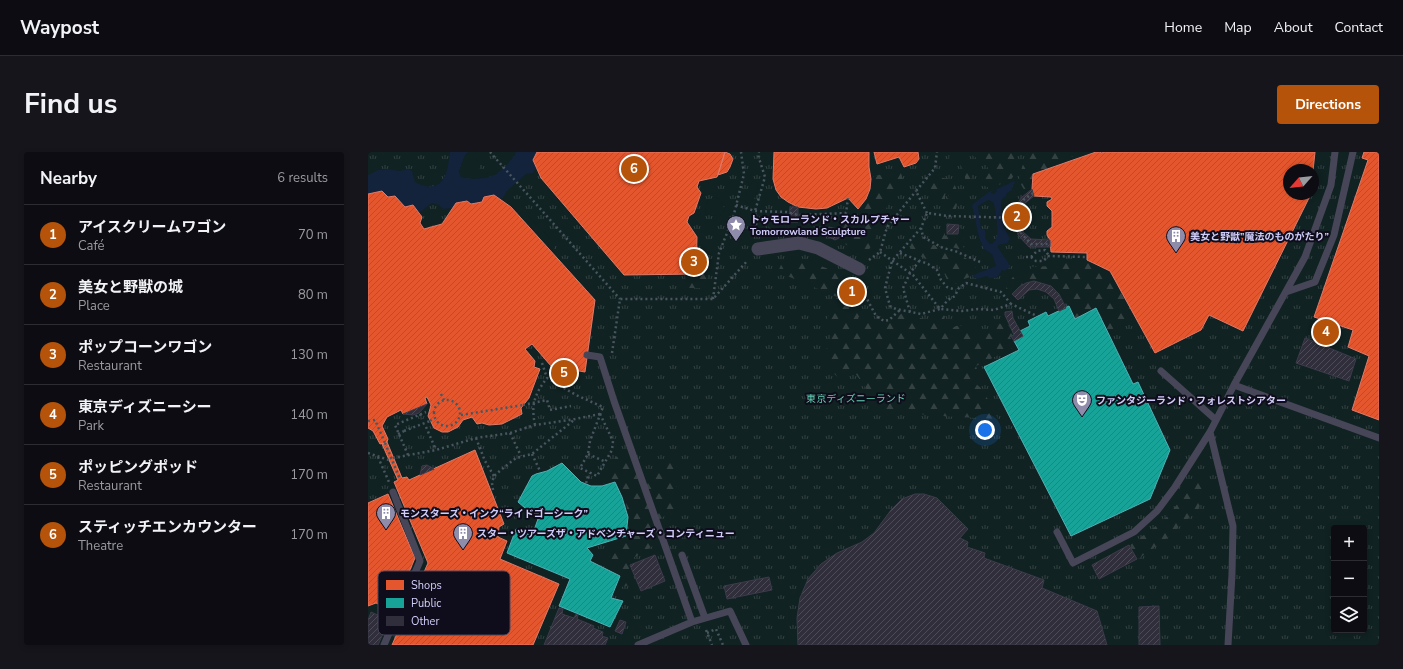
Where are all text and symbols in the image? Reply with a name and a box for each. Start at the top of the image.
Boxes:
text: Waypost [20,15,99,41]
text: Home [1164,18,1202,37]
text: Map [1224,18,1252,37]
text: About [1274,18,1313,37]
text: Contact [1335,18,1383,37]
text: Find us [24,85,118,123]
button: Directions [1277,85,1379,124]
pin: 6 [621,154,647,184]
north arrow [1283,164,1319,200]
text: Nearby [40,167,97,190]
text: 6 results [277,169,328,187]
pin: 2 [1004,202,1030,232]
place label: トゥモローランド・スカルプチャー Tomorrowland Sculpture [750,213,910,239]
place icon: トゥモローランド・スカルプチャー Tomorrowland Sculpture [725,214,747,242]
text: アイスクリームワゴン [78,217,226,237]
building icon: 美女と野獣”魔法のものがたり” [1165,225,1187,253]
text: 1 [49,226,57,244]
text: 70 m [298,226,328,244]
place label: 美女と野獣”魔法のものがたり” [1190,230,1329,244]
text: Café [78,237,105,255]
pin: 3 [681,247,707,277]
text: 美女と野獣の城 [78,277,183,297]
pin: 1 [839,277,865,307]
text: 2 [49,286,57,304]
text: 80 m [298,286,328,304]
text: Place [78,297,110,315]
pin: 4 [1313,317,1339,347]
text: ポップコーンワゴン [78,337,212,357]
text: 3 [49,346,57,364]
text: 130 m [290,346,328,364]
text: Restaurant [78,357,142,375]
pin: 5 [551,358,577,388]
theatre icon: ファンタジーランド・フォレストシアター [1071,389,1093,417]
park label: 東京ディズニーランド [806,392,906,406]
place label: ファンタジーランド・フォレストシアター [1096,394,1286,408]
text: 東京ディズニーシー [78,397,212,417]
text: 4 [49,406,57,424]
text: 140 m [290,406,328,424]
text: Park [78,417,104,435]
your location [975,420,995,440]
text: ポッピングポッド [78,457,198,477]
text: 5 [49,466,57,484]
text: 170 m [290,466,328,484]
text: Restaurant [78,477,142,495]
building icon: モンスターズ・インク“ライドゴーシーク” [375,502,397,530]
place label: モンスターズ・インク“ライドゴーシーク” [400,507,588,521]
text: スティッチエンカウンター [78,517,257,537]
building icon: スター・ツアーズザ・アドベンチャーズ・コンティニュー [452,522,474,550]
map controls [1331,525,1367,633]
button: + [1331,525,1367,561]
text: 6 [49,526,57,544]
text: 170 m [290,526,328,544]
place label: スター・ツアーズザ・アドベンチャーズ・コンティニュー [477,527,735,541]
text: Theatre [78,537,123,555]
button: − [1331,561,1367,597]
legend [378,571,510,635]
text: Shops [411,578,442,593]
text: Public [411,596,441,611]
button: layers [1331,597,1367,633]
text: Other [411,614,439,629]

